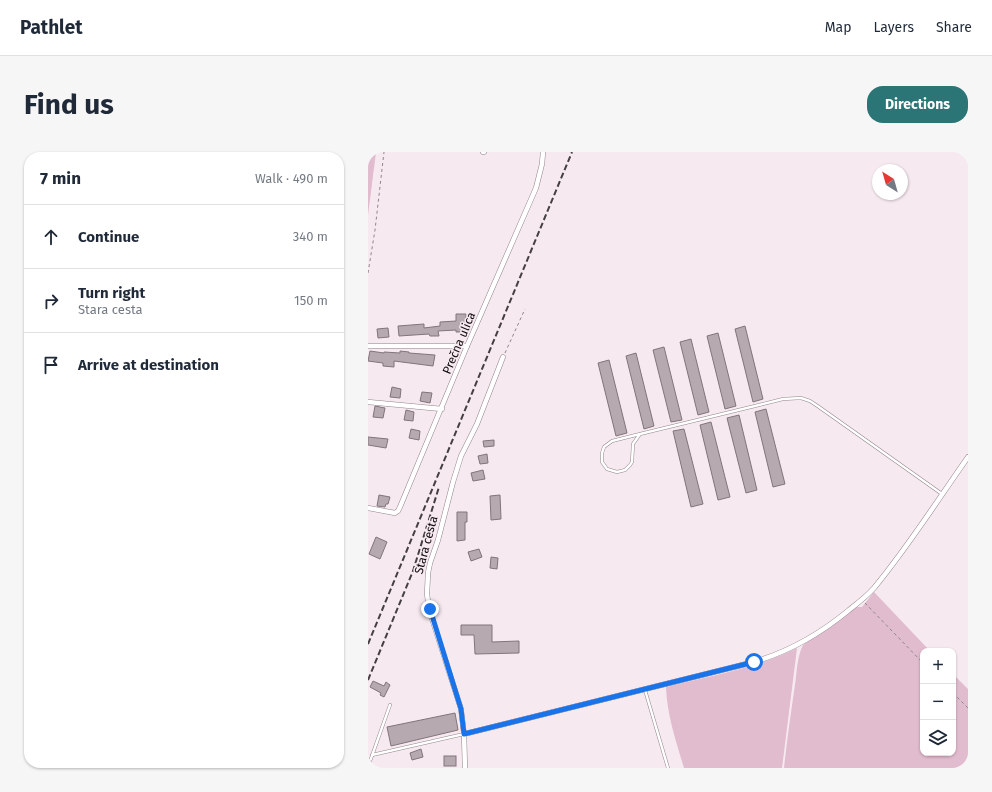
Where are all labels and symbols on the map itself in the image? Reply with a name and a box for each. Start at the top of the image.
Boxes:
north arrow [872,164,908,200]
street label: Prečna ulica [440,310,478,376]
street label: Stara cesta [412,514,440,576]
route end [421,600,439,618]
route start [745,653,763,671]

